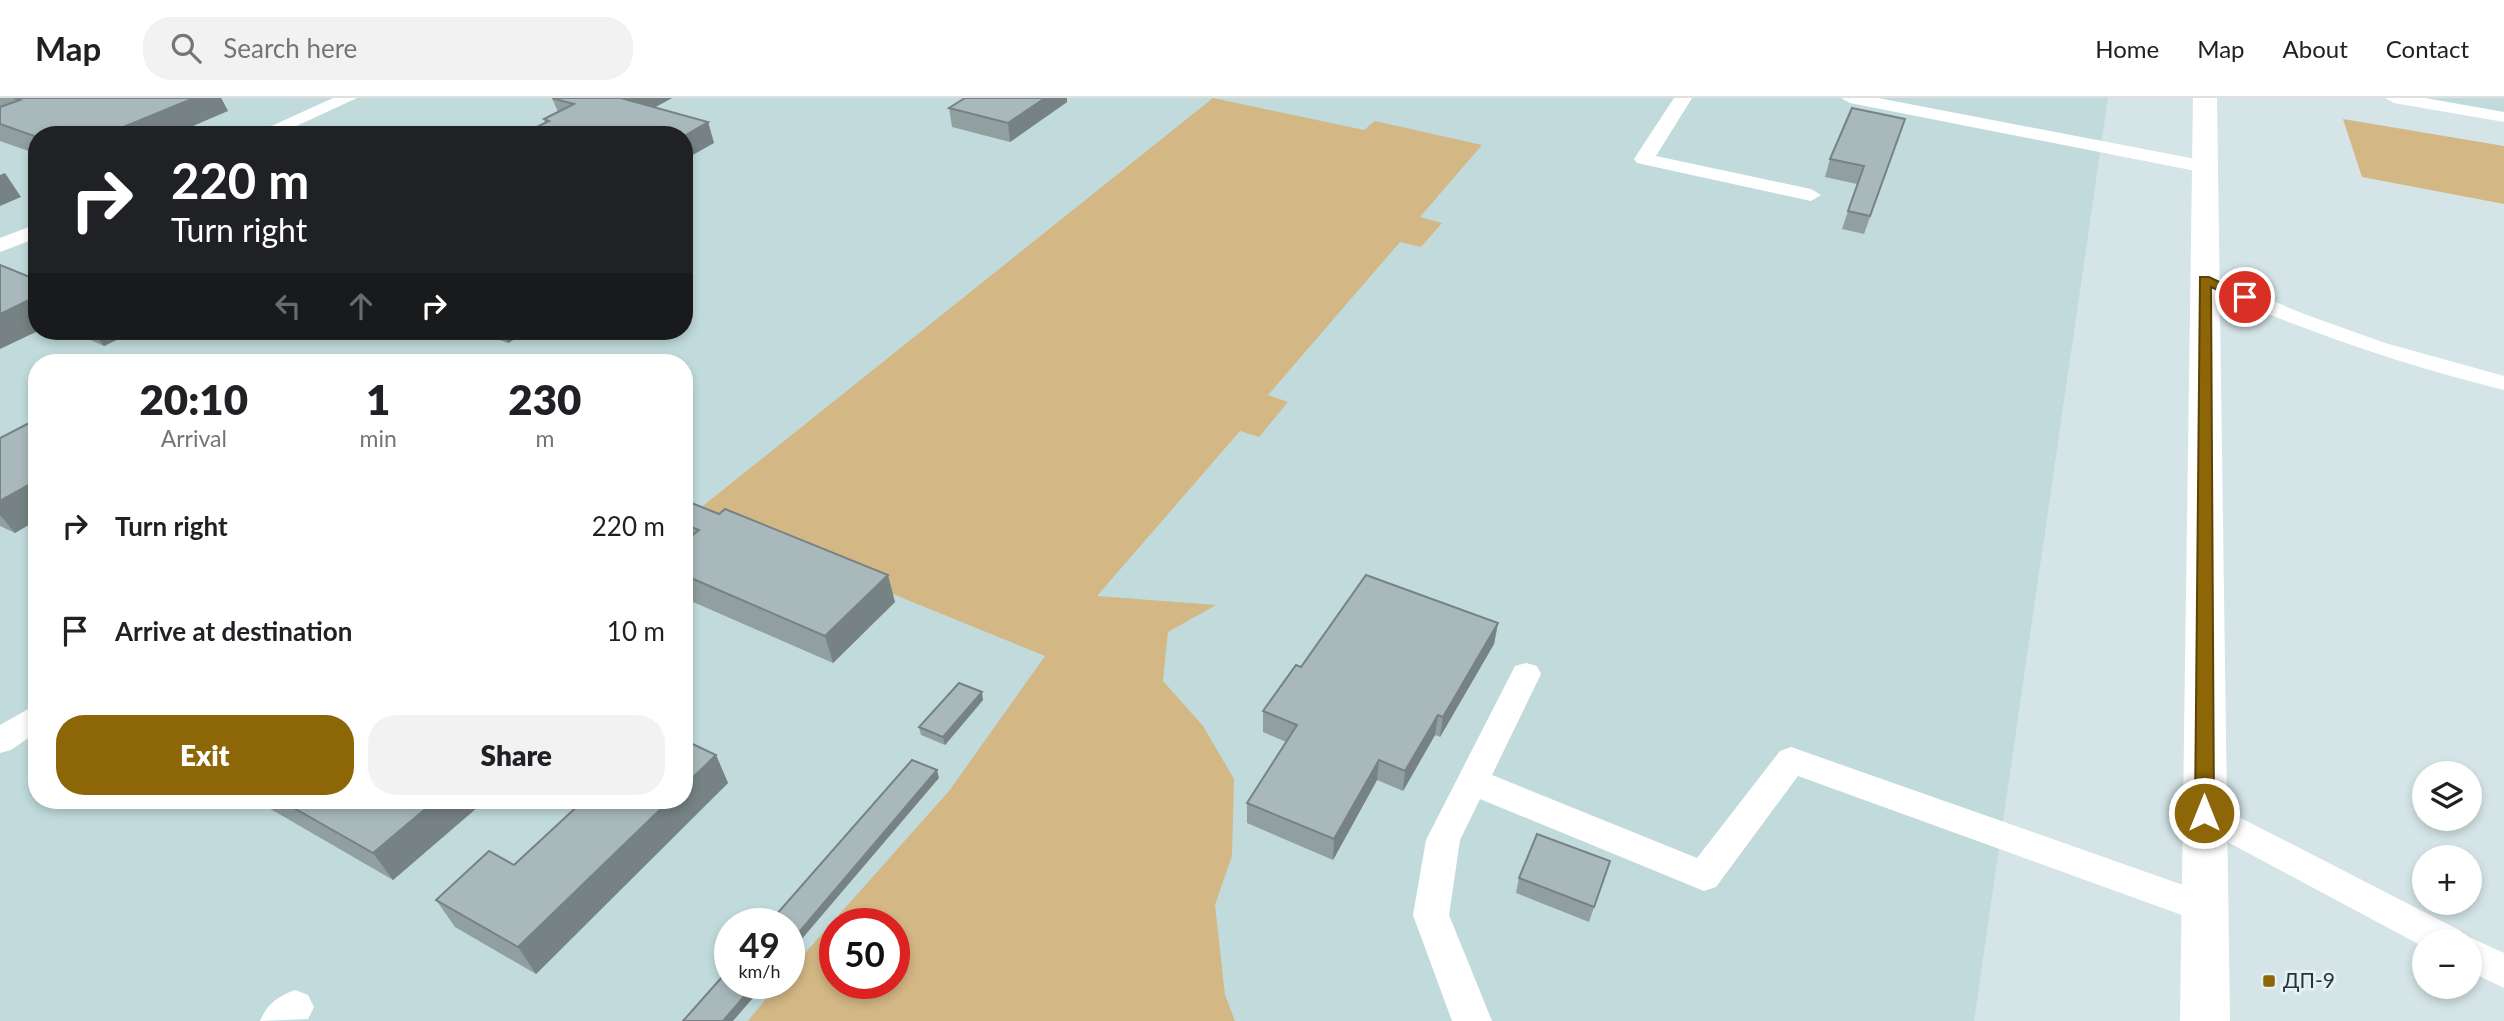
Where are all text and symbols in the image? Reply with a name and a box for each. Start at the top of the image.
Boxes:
search box [143,17,633,80]
text: Map [35,28,101,68]
icon: search [167,29,205,67]
text: Search here [223,32,357,64]
text: Home [2095,34,2159,63]
text: Map [2197,34,2245,63]
text: About [2283,34,2348,63]
text: Contact [2386,34,2469,63]
text: 220 m [171,151,309,209]
icon: right [56,154,147,245]
text: Turn right [171,210,307,249]
pin [2215,267,2275,327]
icon: arrive [2226,278,2264,316]
icon: left [269,287,307,325]
icon: ahead [342,287,380,325]
icon: right [415,287,453,325]
text: 20:10 [140,374,248,424]
text: 1 [366,374,390,424]
text: 230 [508,374,581,424]
text: Arrival [161,424,227,452]
text: min [360,424,397,452]
text: m [535,424,554,452]
icon: right [56,507,94,545]
text: Turn right [115,510,228,542]
text: 220 m [592,510,665,542]
icon: arrive [56,612,94,650]
text: Arrive at destination [115,615,352,647]
text: 10 m [607,615,665,647]
button: Exit [56,715,354,795]
button: Share [368,715,665,795]
map controls [2412,761,2482,999]
button: layers [2412,761,2482,831]
position arrow [2167,776,2241,850]
button: + [2412,845,2482,915]
speed limit sign: 50 [819,908,910,999]
text: 49 [739,923,780,965]
button: − [2412,929,2482,999]
text: km/h [738,960,781,982]
place label: ДП-9 [2283,967,2335,992]
marker: ДП-9 [2261,973,2277,989]

